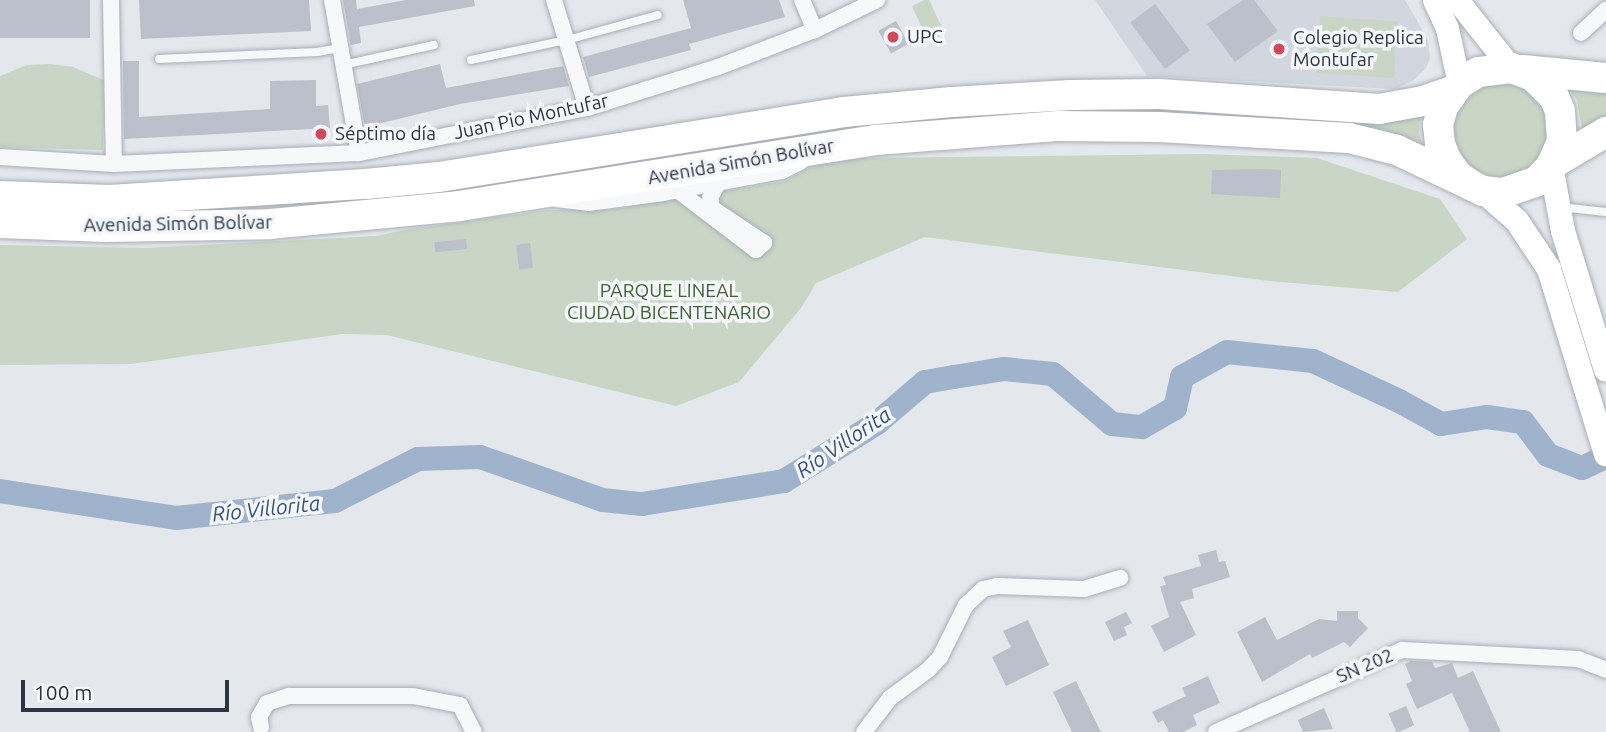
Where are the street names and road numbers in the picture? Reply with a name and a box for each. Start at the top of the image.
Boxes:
street label: Juan Pio Montufar [452,89,610,145]
street label: Avenida Simón Bolívar [646,134,836,190]
street label: Avenida Simón Bolívar [83,211,273,237]
street label: SN 202 [1333,644,1397,688]

